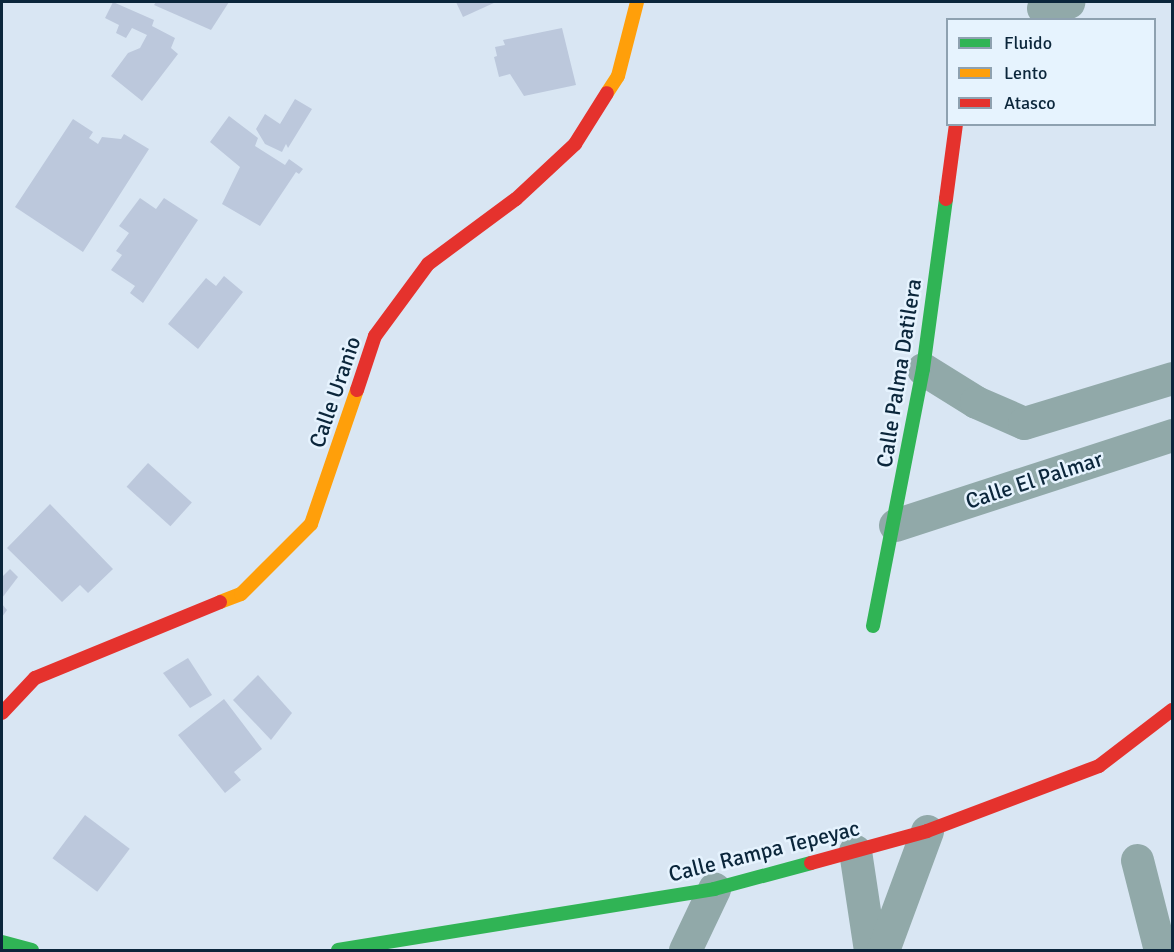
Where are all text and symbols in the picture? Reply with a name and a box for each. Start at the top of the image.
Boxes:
legend [946,18,1156,126]
text: Fluido [1004,32,1052,54]
text: Lento [1004,62,1047,84]
text: Atasco [1004,92,1056,114]
street label: Calle Palma Datilera [871,277,927,469]
street label: Calle Uranio [304,333,366,451]
street label: Calle El Palmar [962,445,1106,515]
street label: Calle Rampa Tepeyac [666,815,862,887]

